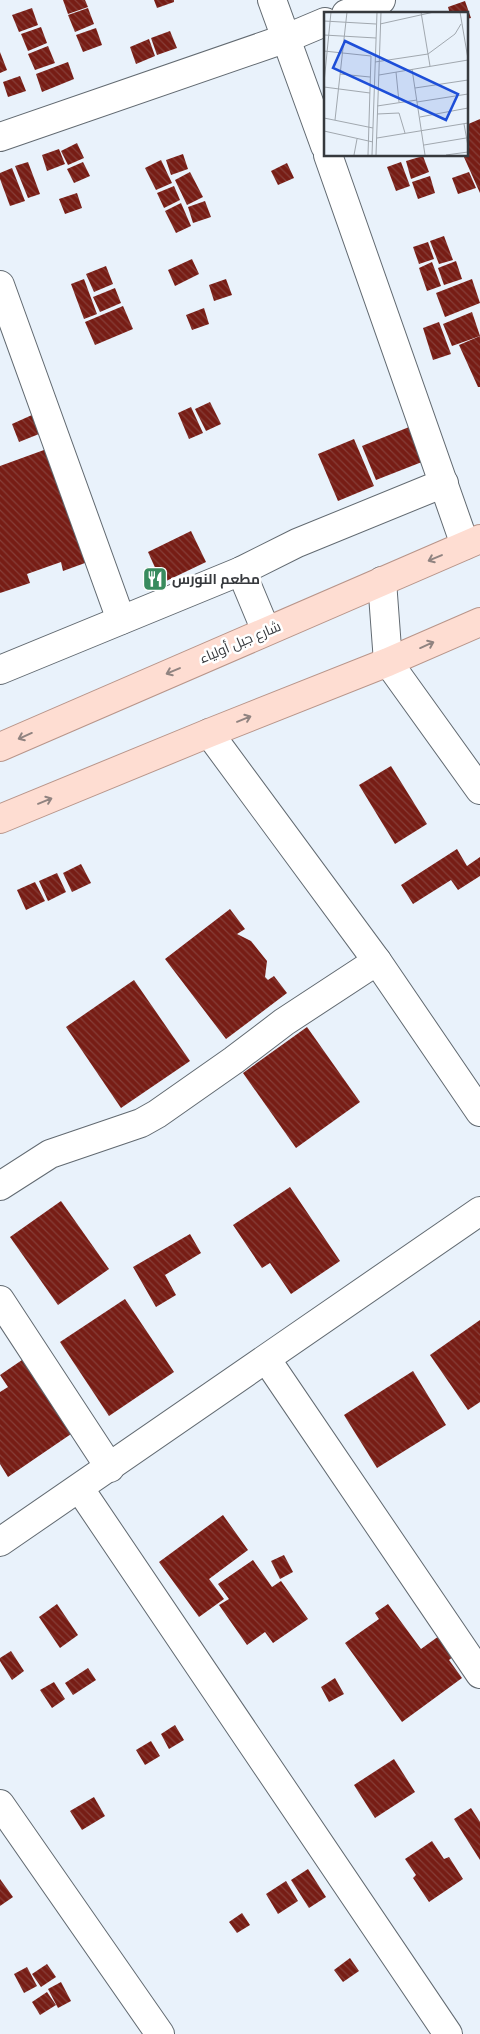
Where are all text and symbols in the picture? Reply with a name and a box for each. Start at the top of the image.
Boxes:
inset map [324,12,468,156]
one-way arrow [428,554,443,564]
restaurant icon: مطعم النورس [142,566,168,592]
place label: مطعم النورس [172,571,260,589]
street label: شارع جبل أولياء [196,617,284,667]
one-way arrow [419,640,434,650]
one-way arrow [166,667,181,677]
one-way arrow [236,714,251,723]
one-way arrow [18,732,33,742]
one-way arrow [37,795,52,805]

